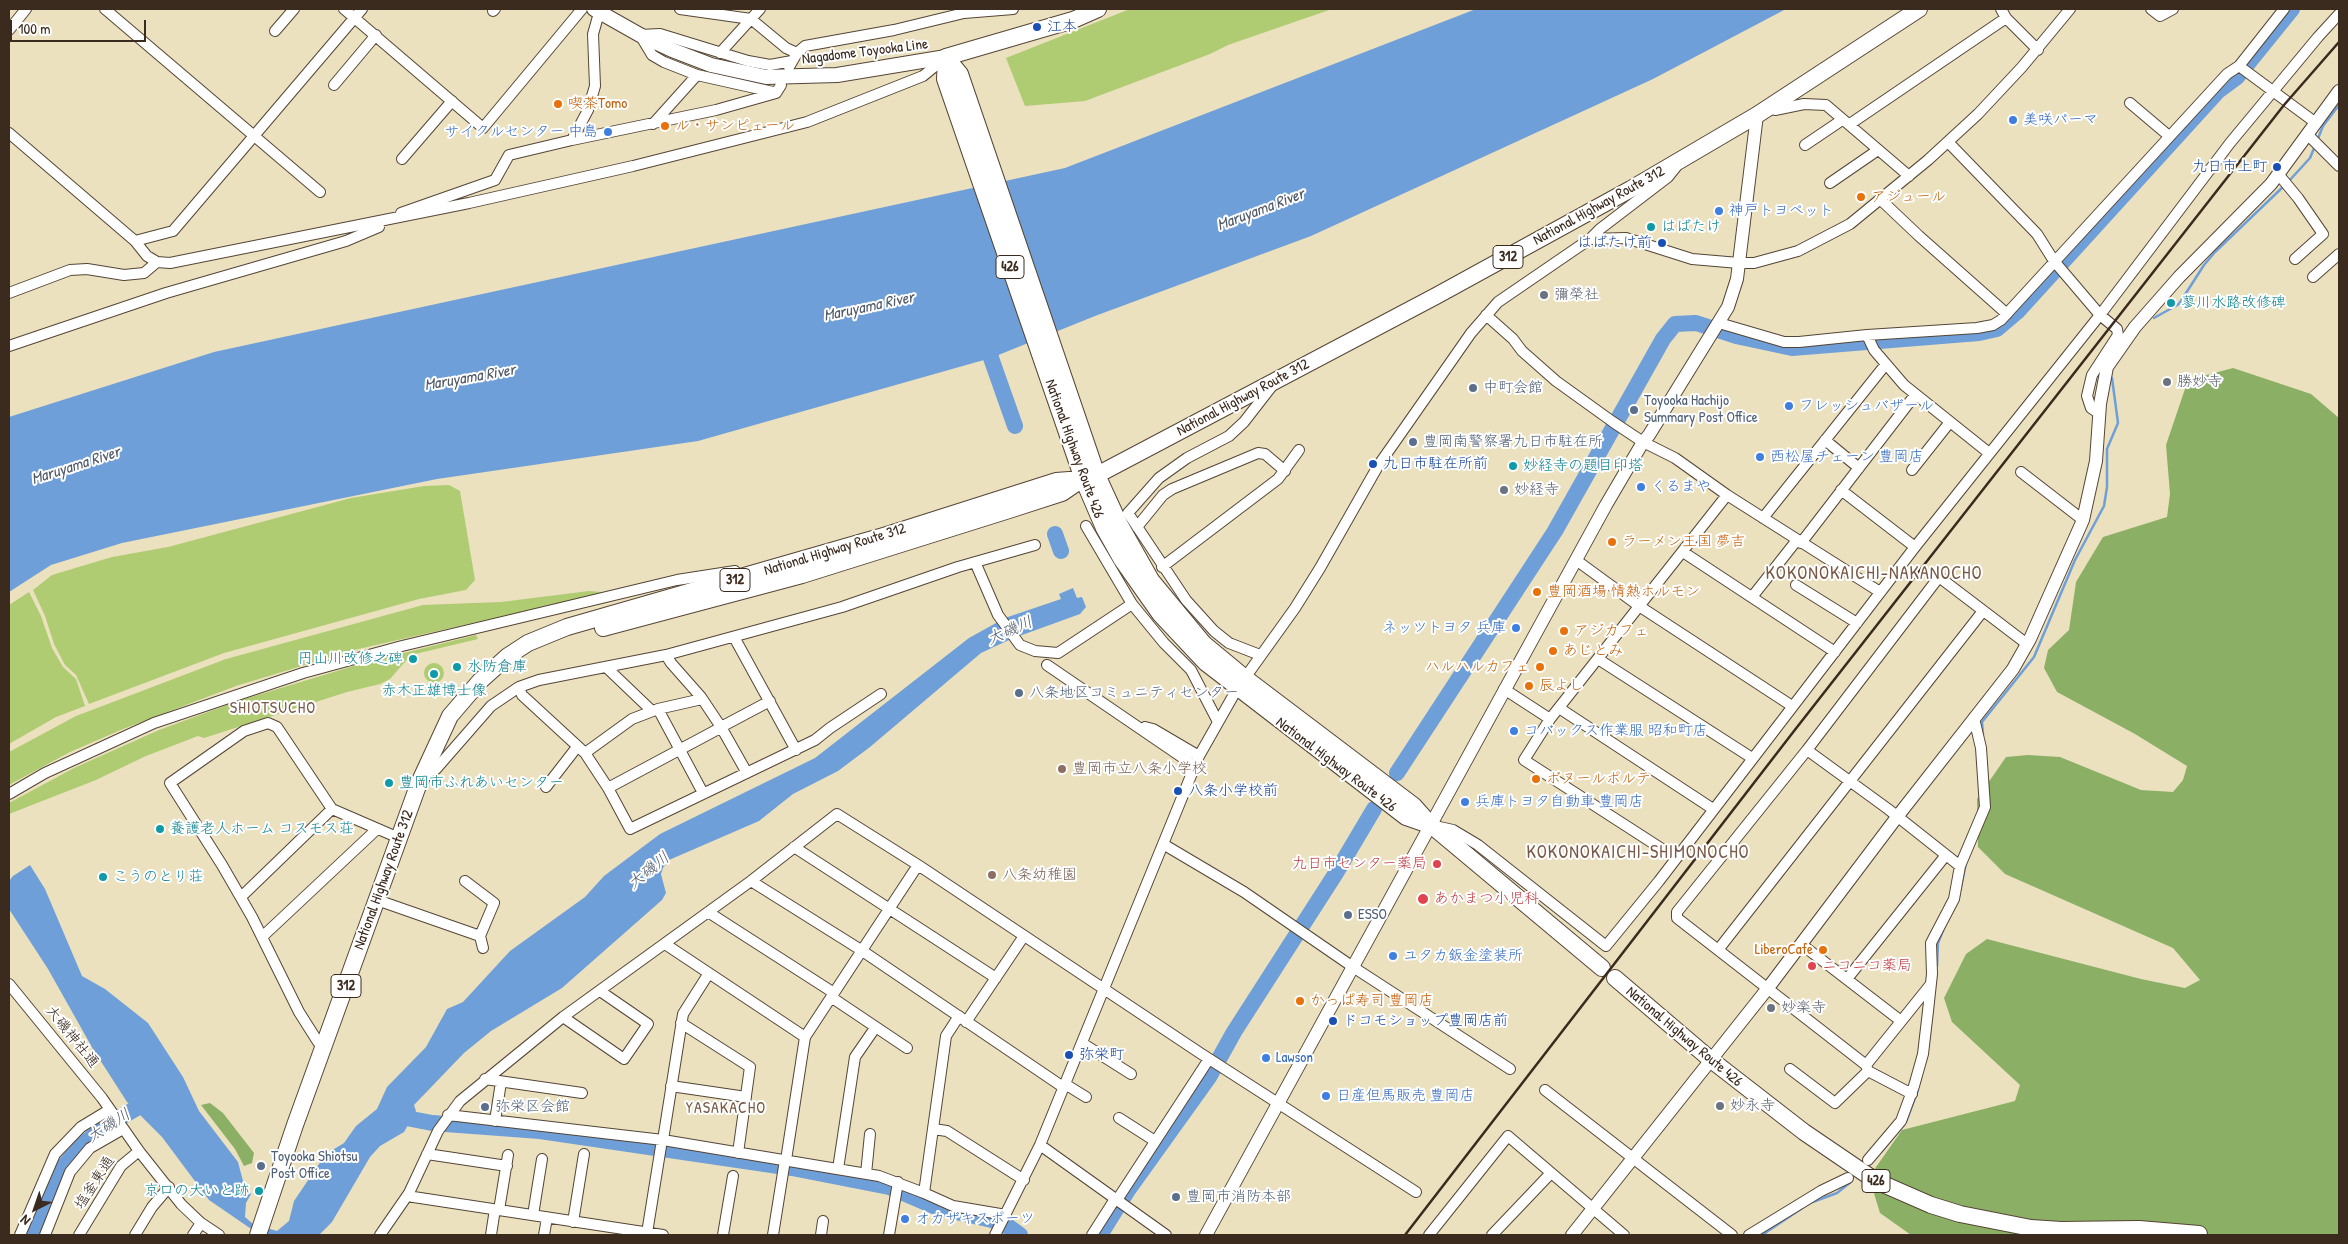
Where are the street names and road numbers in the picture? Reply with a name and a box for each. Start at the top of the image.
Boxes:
street label: Nagadome Toyooka Line [801,35,929,69]
street label: National Highway Route 312 [1530,162,1668,250]
road number: 312 [1493,246,1523,268]
road number: 426 [996,256,1024,278]
street label: National Highway Route 312 [1174,356,1312,440]
street label: National Highway Route 426 [1040,377,1108,521]
street label: National Highway Route 312 [762,520,908,580]
road number: 312 [720,568,750,592]
street label: National Highway Route 426 [1272,714,1400,816]
street label: National Highway Route 312 [350,808,418,952]
road number: 312 [331,974,361,998]
street label: National Highway Route 426 [1622,983,1746,1091]
street label: 大磯神社通 [41,1002,103,1072]
street label: 塩釜東通 [71,1153,119,1213]
road number: 426 [1862,1170,1890,1192]

